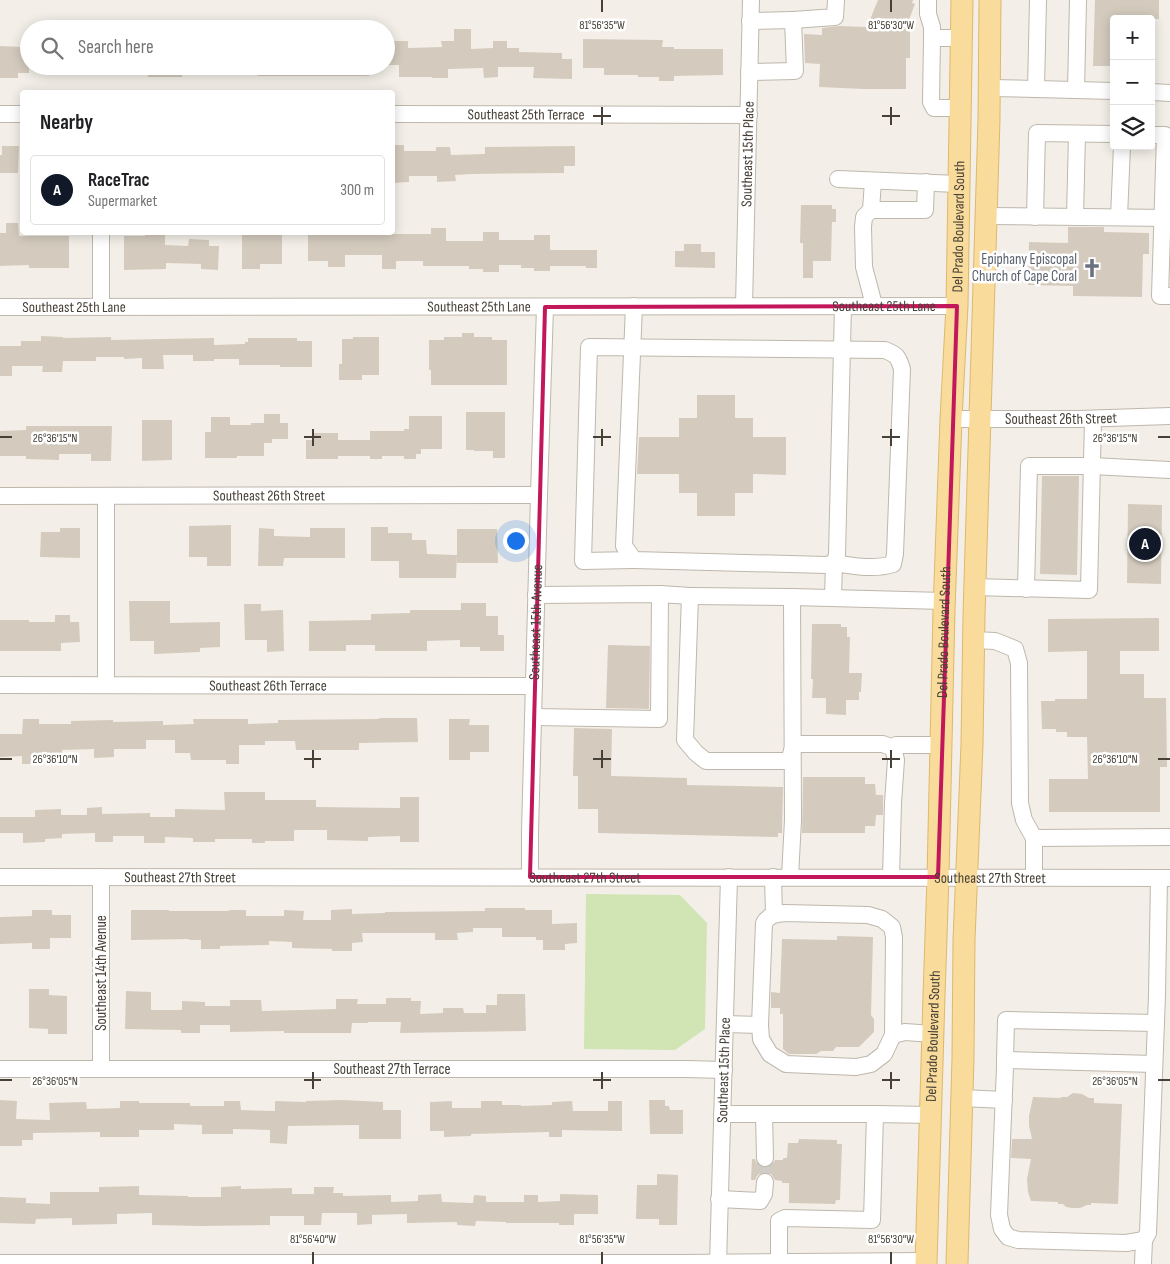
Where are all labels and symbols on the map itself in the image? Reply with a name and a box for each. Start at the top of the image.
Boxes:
text: 81°56'35"W [579,18,625,33]
text: 81°56'30"W [868,18,914,33]
street label: Southeast 15th Place [737,101,758,207]
street label: Southeast 25th Terrace [467,105,585,124]
street label: Del Prado Boulevard South [948,161,969,293]
place label: Epiphany Episcopal Church of Cape Coral [972,250,1077,286]
church icon: Epiphany Episcopal Church of Cape Coral [1081,257,1103,279]
street label: Southeast 25th Lane [22,297,126,316]
street label: Southeast 25th Lane [427,297,531,316]
street label: Southeast 25th Lane [832,297,936,316]
street label: Southeast 26th Street [1005,408,1118,429]
text: 26°36'15"N [33,431,77,446]
text: 26°36'15"N [1093,431,1137,446]
street label: Southeast 26th Street [213,486,325,505]
pin: A [1129,525,1161,563]
your location [503,528,529,554]
street label: Southeast 15th Avenue [525,564,547,680]
street label: Del Prado Boulevard South [933,566,955,698]
street label: Southeast 26th Terrace [209,676,327,695]
text: 26°36'10"N [32,752,78,767]
text: 26°36'10"N [1092,752,1138,767]
street label: Southeast 27th Street [124,868,236,887]
street label: Southeast 27th Street [529,868,641,887]
street label: Southeast 27th Street [934,868,1046,887]
street label: Southeast 14th Avenue [92,915,111,1031]
street label: Del Prado Boulevard South [921,970,944,1102]
street label: Southeast 15th Place [713,1017,735,1123]
street label: Southeast 27th Terrace [333,1060,451,1079]
text: 26°36'05"N [32,1074,78,1089]
text: 26°36'05"N [1092,1074,1138,1089]
text: 81°56'40"W [290,1232,336,1247]
text: 81°56'35"W [579,1232,625,1247]
text: 81°56'30"W [868,1232,914,1247]

